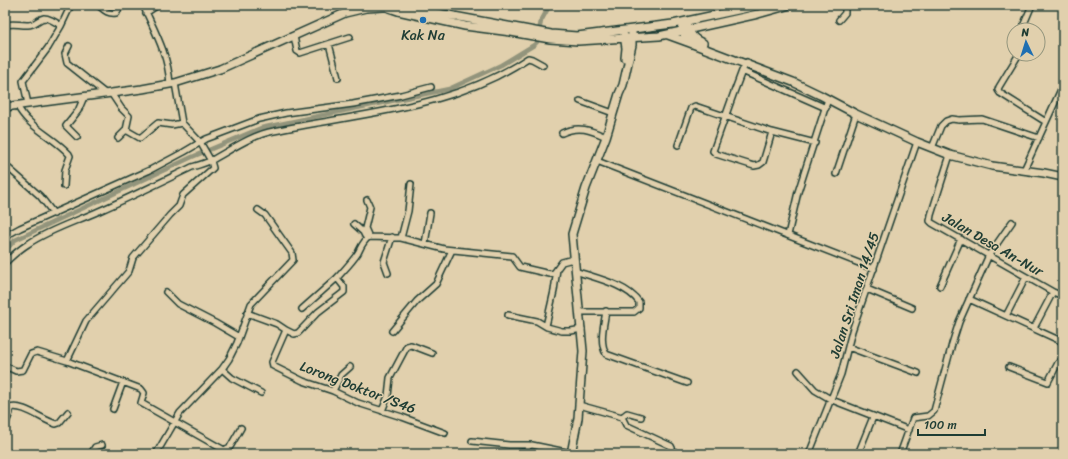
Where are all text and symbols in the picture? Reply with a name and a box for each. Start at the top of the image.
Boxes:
marker: Kak Na [418,15,428,25]
north arrow [1006,22,1046,62]
place label: Kak Na [401,23,446,48]
text: N [1020,23,1030,42]
street label: Jalan Desa An-Nur [936,205,1049,284]
street label: Jalan Sri Iman 14/45 [822,228,887,362]
street label: Lorong Doktor /S46 [296,354,420,421]
scale bar [918,411,985,437]
text: 100 m [924,414,957,436]

